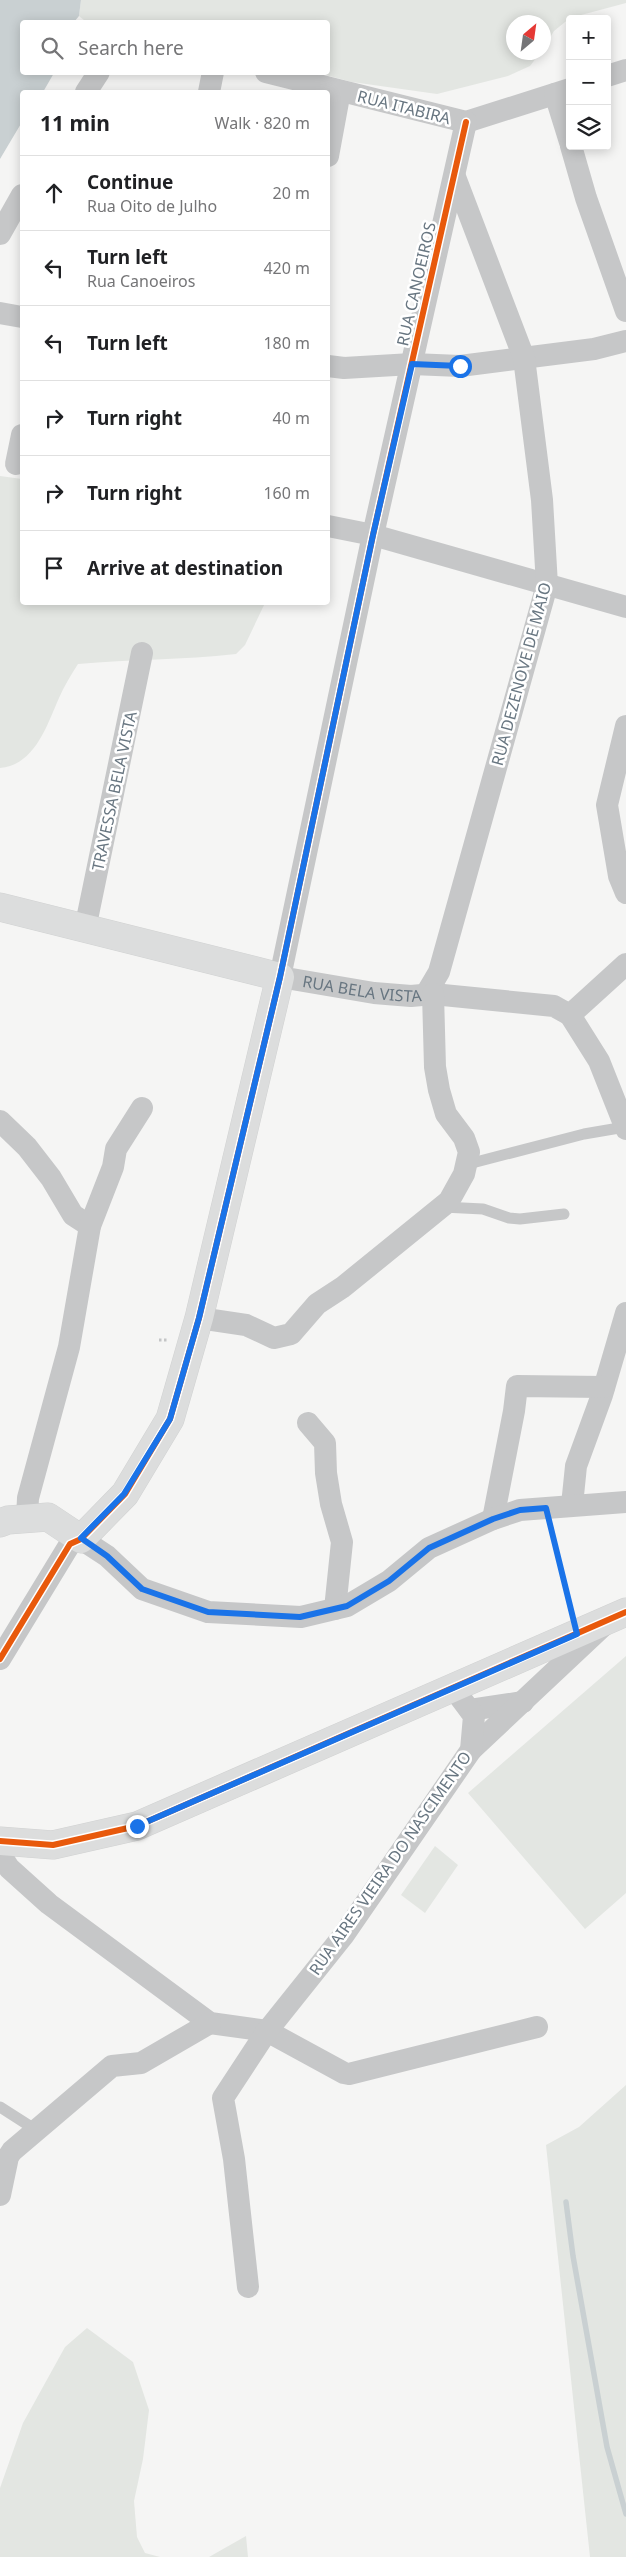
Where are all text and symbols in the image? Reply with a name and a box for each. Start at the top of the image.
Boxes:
north arrow [506,15,551,60]
map controls [566,15,611,150]
button: + [566,15,611,60]
search box [20,20,330,75]
icon: search [38,34,66,62]
text: Search here [78,35,184,61]
button: − [566,60,611,105]
street label: RUA ITABIRA [355,85,454,129]
button: layers [566,105,611,150]
text: 11 min [40,109,110,137]
text: Walk · 820 m [215,112,310,134]
text: Continue [87,169,173,195]
icon: ahead [40,179,68,207]
text: 20 m [273,182,310,204]
text: Rua Oito de Julho [87,195,217,217]
street label: RUA CANOEIROS [391,220,441,348]
text: Turn left [87,244,168,270]
icon: left [40,254,68,282]
text: 420 m [263,257,310,279]
text: Rua Canoeiros [87,270,195,292]
icon: left [40,329,68,357]
text: Turn left [87,330,168,356]
text: 180 m [263,332,310,354]
route start [449,355,472,378]
icon: right [40,404,68,432]
text: Turn right [87,405,182,431]
text: 40 m [273,407,310,429]
icon: right [40,479,68,507]
text: Turn right [87,480,182,506]
text: 160 m [263,482,310,504]
icon: arrive [40,554,68,582]
text: Arrive at destination [87,555,283,581]
street label: RUA DEZENOVE DE MAIO [486,580,556,768]
street label: TRAVESSA BELA VISTA [86,708,142,873]
street label: RUA BELA VISTA [301,970,423,1007]
street label: RUA AIRES VIEIRA DO NASCIMENTO [304,1747,476,1979]
route end [126,1815,149,1838]

